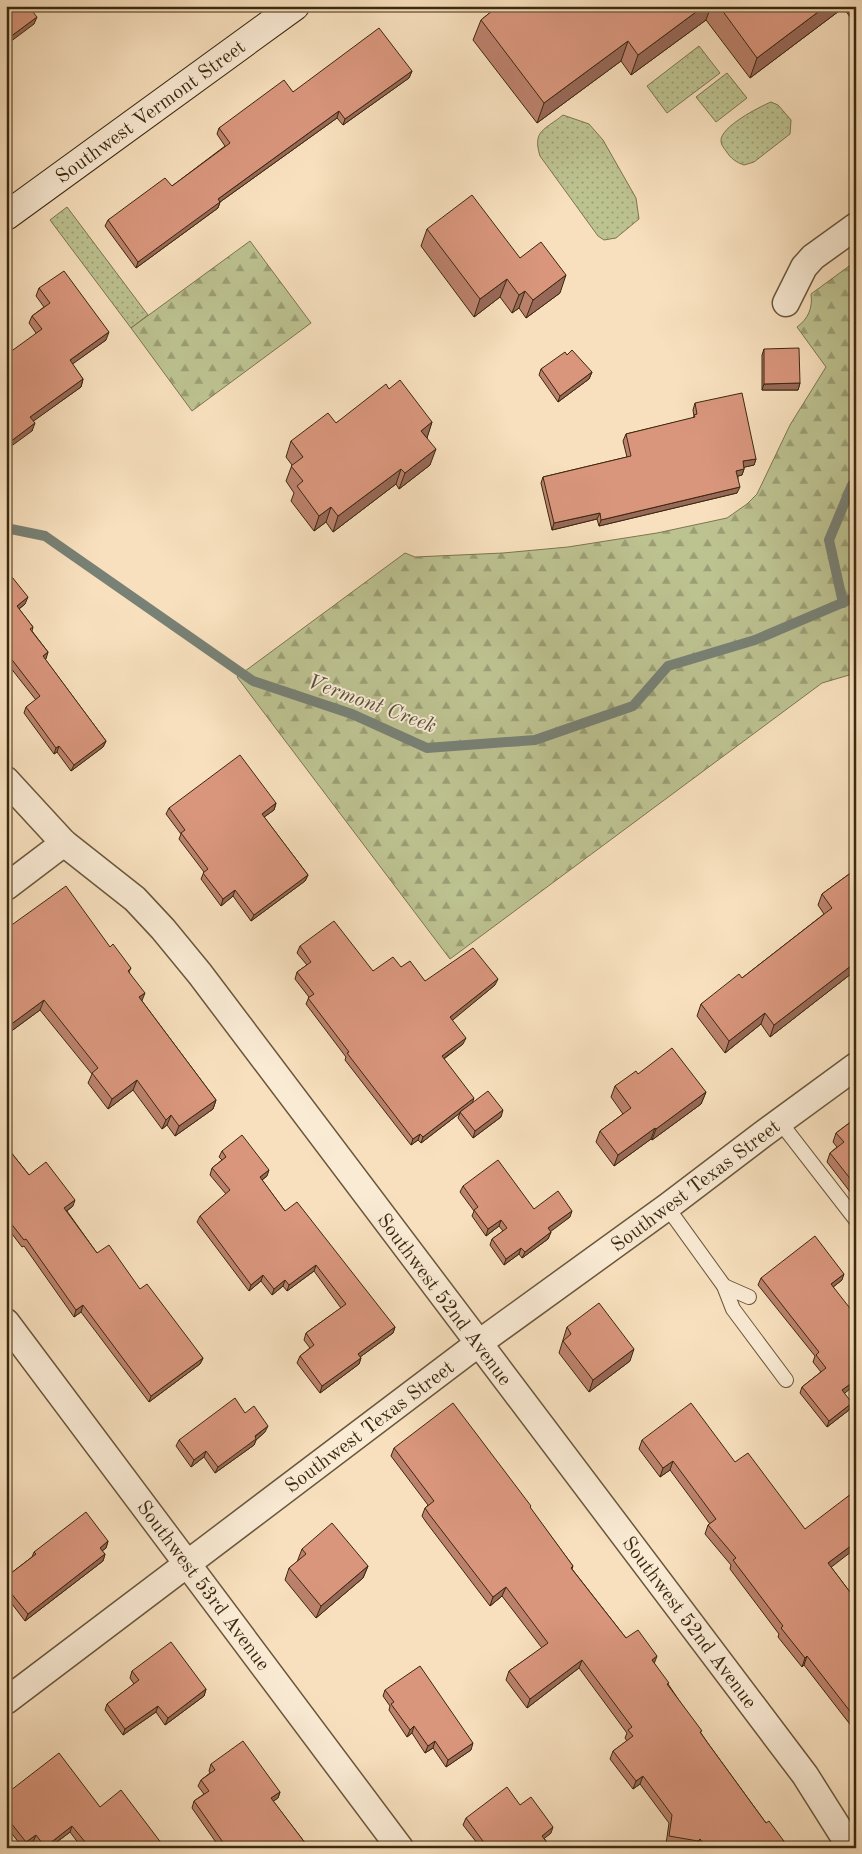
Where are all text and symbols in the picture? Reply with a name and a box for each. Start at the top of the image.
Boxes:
street label: Southwest Vermont Street [53,37,250,188]
water label: Vermont Creek [304,671,439,737]
street label: Southwest Texas Street [608,1117,784,1256]
street label: Southwest 52nd Avenue [372,1211,514,1390]
street label: Southwest Texas Street [282,1358,458,1497]
street label: Southwest 53rd Avenue [132,1498,273,1675]
street label: Southwest 52nd Avenue [617,1534,759,1713]

